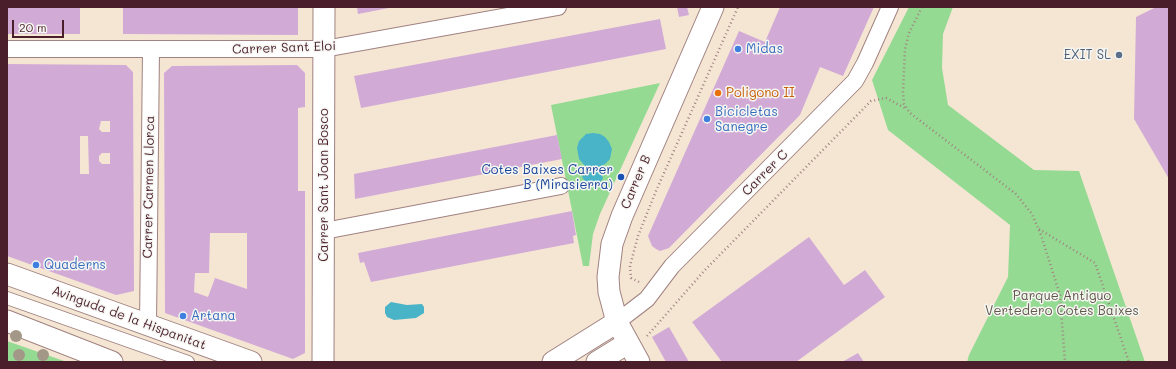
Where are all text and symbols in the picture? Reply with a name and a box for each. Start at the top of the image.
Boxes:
scale bar [14,12,66,38]
text: 20 m [19,19,47,35]
street label: Carrer Sant Eloi [232,38,336,58]
place label: Midas [746,41,783,57]
marker: Midas [733,44,743,54]
place label: EXIT SL [1064,47,1111,63]
marker: EXIT SL [1114,50,1124,60]
place label: Poligono II [726,85,795,101]
marker: Poligono II [713,88,723,98]
place label: Bicicletas Sanegre [715,104,778,135]
street label: Carrer Sant Joan Bosco [316,108,332,262]
marker: Bicicletas Sanegre [702,114,712,124]
street label: Carrer Carmen Llorca [140,115,158,259]
street label: Carrer C [739,147,791,199]
street label: Carrer B [618,153,654,211]
place label: Cotes Baixes Carrer B (Mirasierra) [481,162,613,193]
marker: Cotes Baixes Carrer B (Mirasierra) [616,172,626,182]
place label: Quaderns [44,257,106,273]
marker: Quaderns [31,260,41,270]
street label: Avinguda de la Hispanitat [50,283,208,353]
park label: Parque Antiguo Vertedero Cotes Baixes [985,288,1139,319]
place label: Artana [191,308,236,324]
marker: Artana [178,311,188,321]

